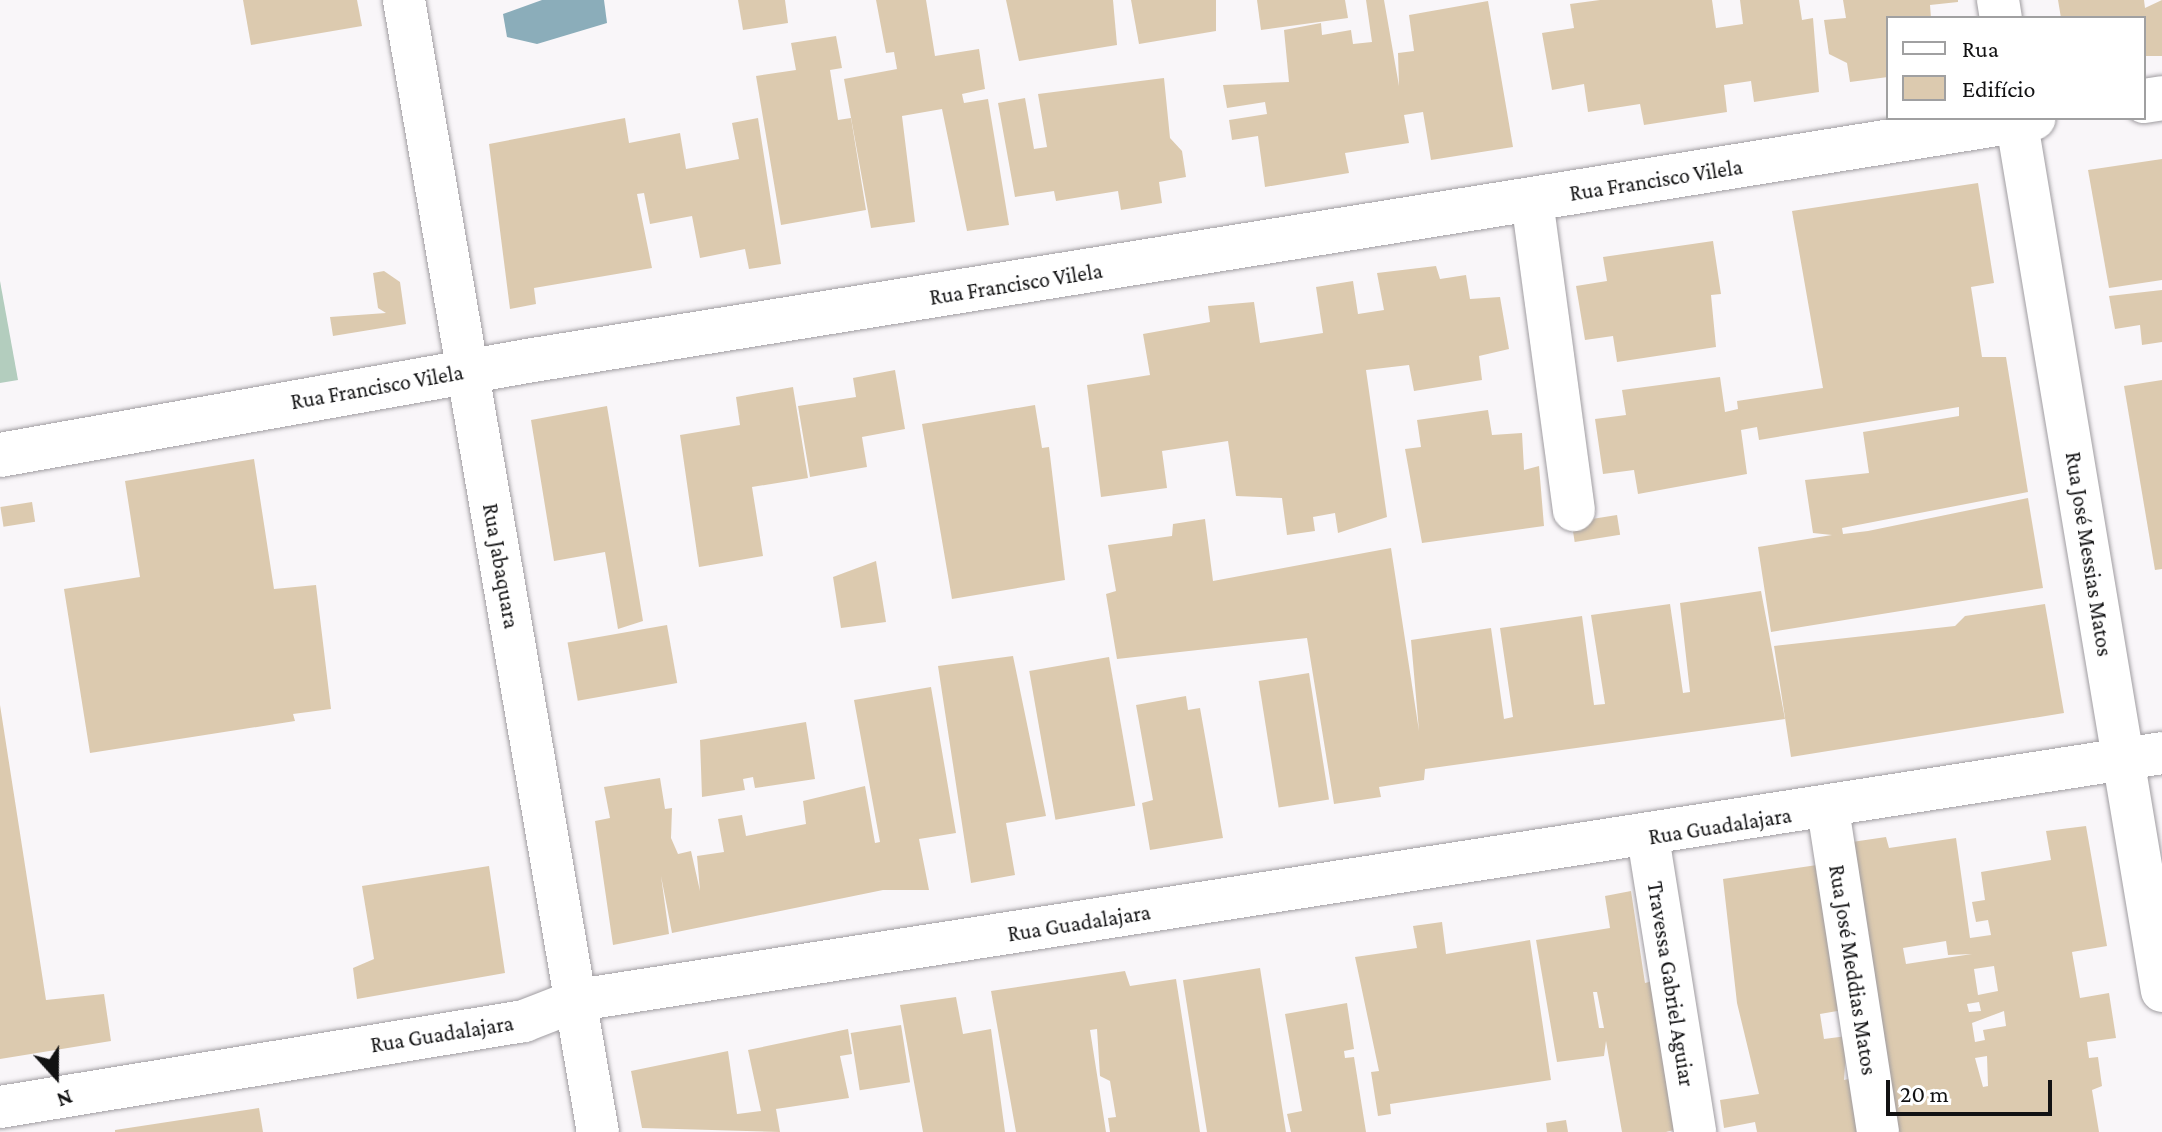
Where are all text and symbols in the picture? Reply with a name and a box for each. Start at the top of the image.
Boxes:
legend [1886,16,2146,120]
text: Rua [1962,35,1999,62]
text: Edifício [1962,75,2035,102]
street label: Rua Francisco Vilela [1568,153,1744,207]
street label: Rua Francisco Vilela [928,257,1104,311]
street label: Rua Francisco Vilela [289,359,465,415]
street label: Rua José Messias Matos [2060,450,2118,658]
street label: Rua Jabaquara [477,501,525,631]
street label: Rua Guadalajara [1647,802,1793,850]
street label: Rua José Meddias Matos [1823,863,1883,1077]
street label: Travessa Gabriel Aguiar [1642,879,1700,1089]
street label: Rua Guadalajara [1006,899,1152,947]
street label: Rua Guadalajara [369,1010,515,1058]
north arrow [16,1036,96,1116]
scale bar [1890,1064,2056,1114]
text: 20 m [1900,1080,1949,1107]
text: N [53,1085,76,1113]

